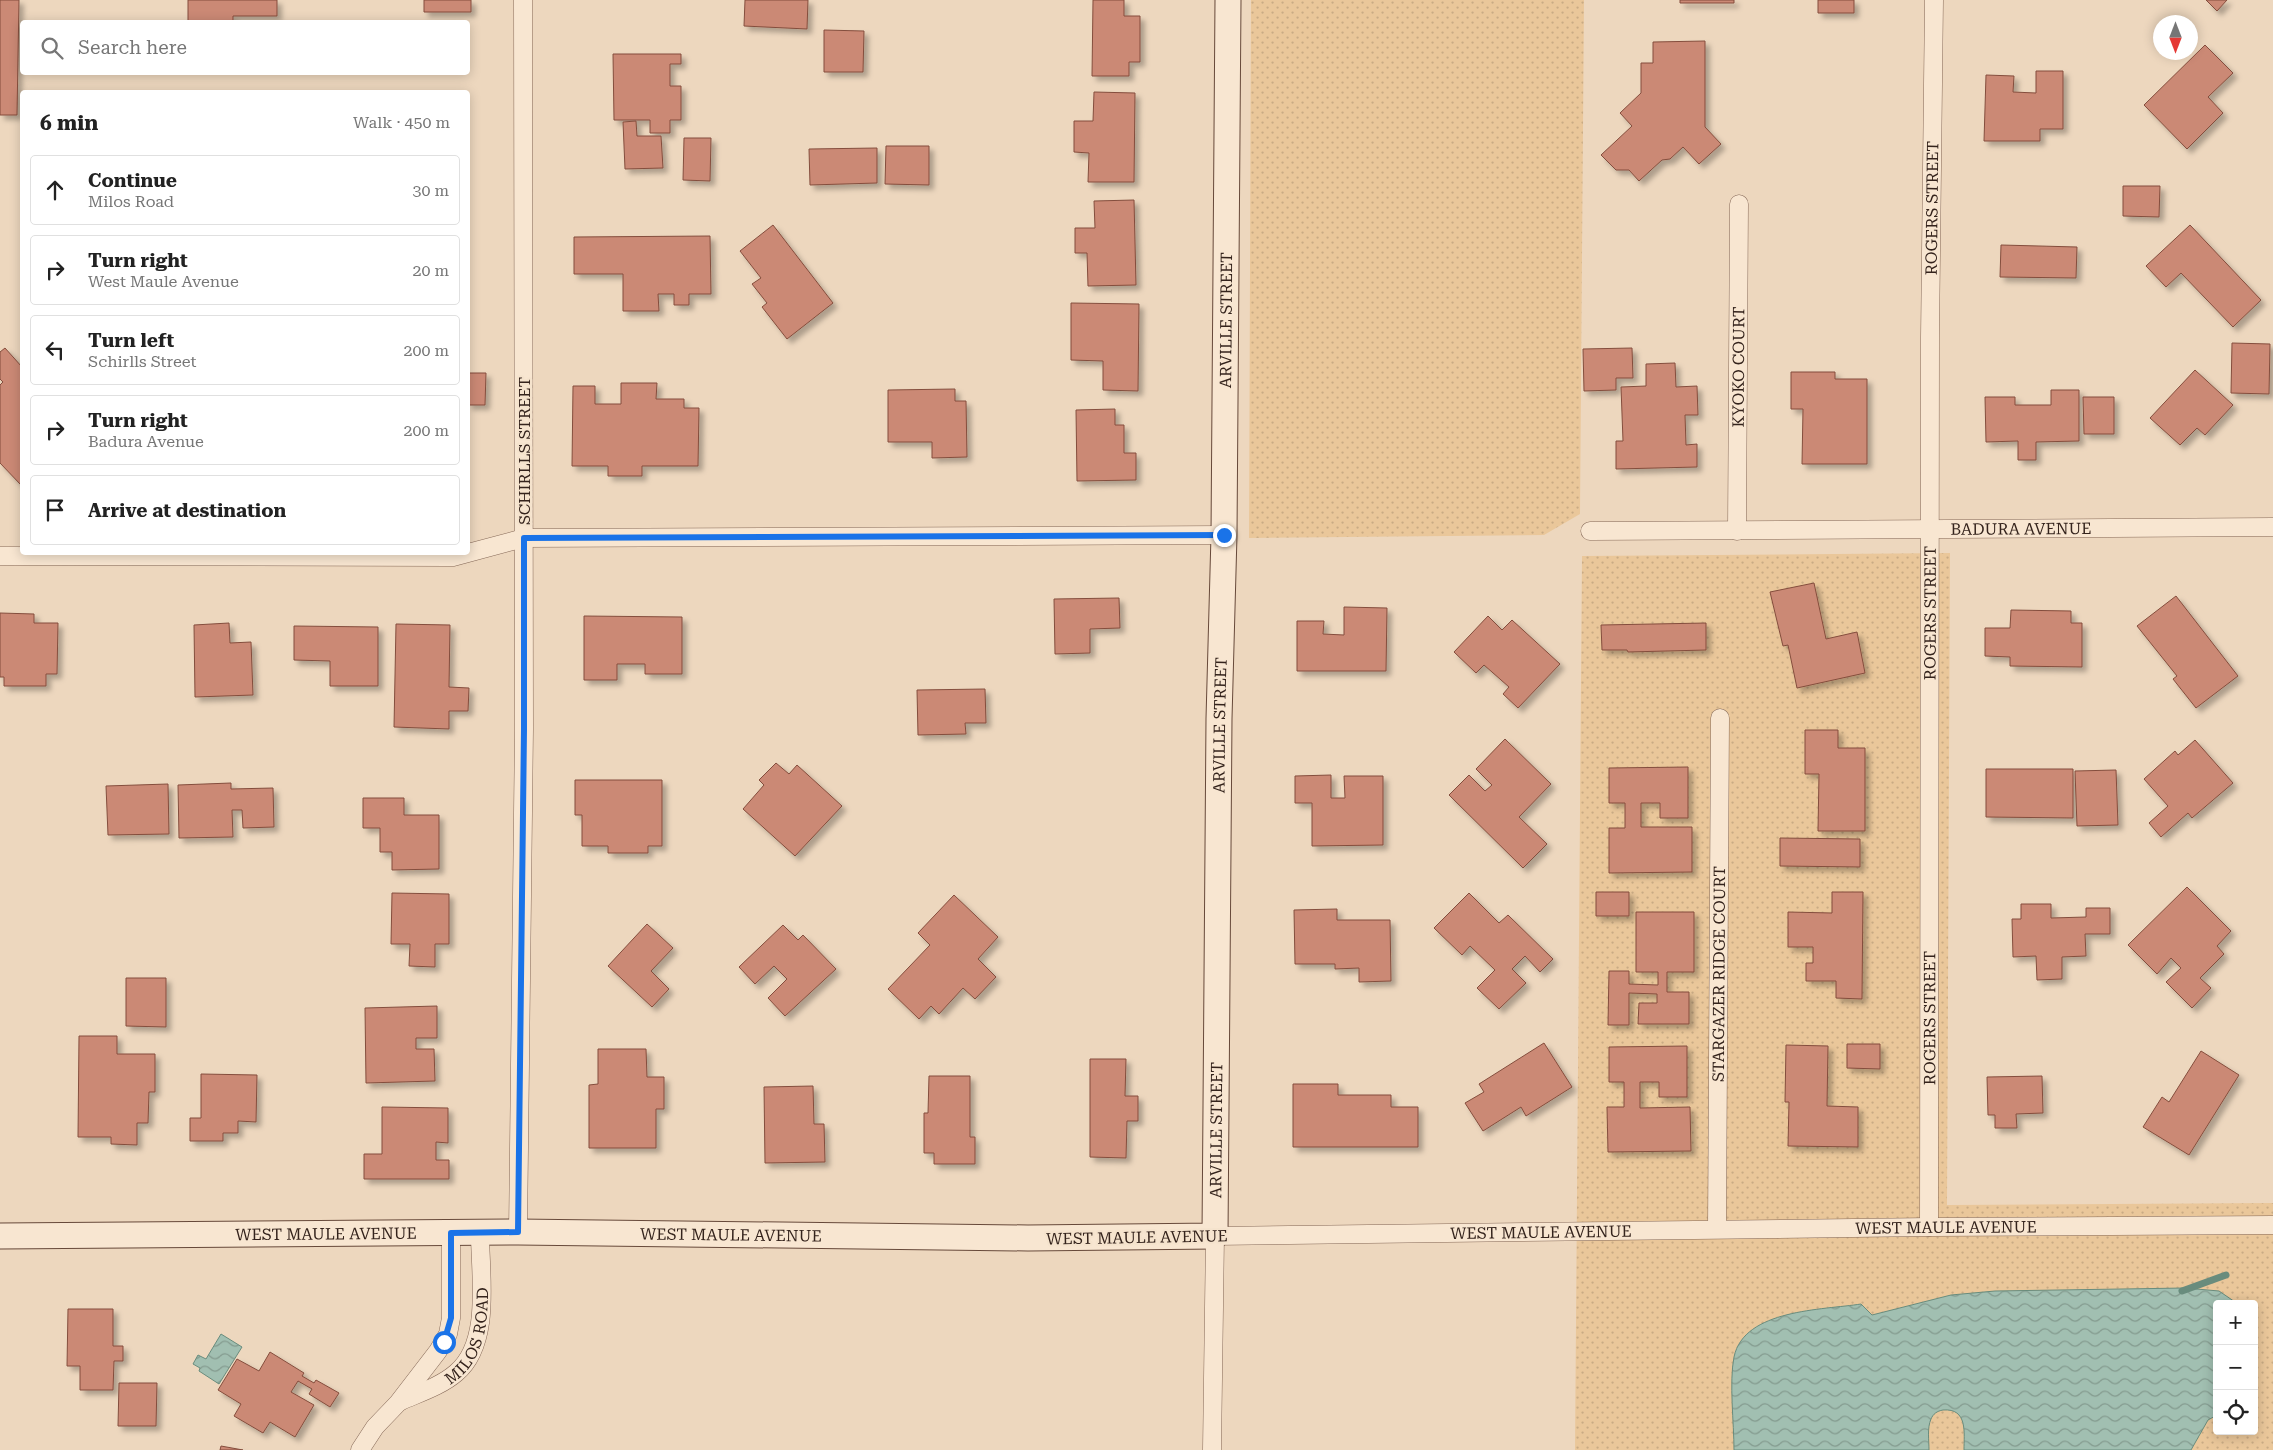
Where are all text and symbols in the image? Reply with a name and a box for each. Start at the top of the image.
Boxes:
north arrow [2153,15,2198,60]
search box [20,20,470,75]
icon: search [38,34,66,62]
text: Search here [78,36,187,59]
text: 6 min [40,111,98,135]
text: Walk · 450 m [353,113,450,132]
street label: ROGERS STREET [1922,141,1942,275]
text: Continue [88,169,177,192]
icon: ahead [41,176,69,204]
text: 30 m [412,181,449,200]
text: Milos Road [88,192,174,211]
text: Turn right [88,249,188,272]
street label: ARVILLE STREET [1216,252,1236,388]
icon: right [41,256,69,284]
text: 20 m [412,261,449,280]
text: West Maule Avenue [88,272,239,291]
street label: KYOKO COURT [1729,306,1748,428]
text: Turn left [88,329,174,352]
icon: left [41,336,69,364]
text: 200 m [403,341,449,360]
text: Schirlls Street [88,352,197,371]
street label: SCHIRLLS STREET [515,377,534,525]
text: Turn right [88,409,188,432]
icon: right [41,416,69,444]
text: 200 m [403,421,449,440]
text: Badura Avenue [88,432,204,451]
icon: arrive [41,496,69,524]
text: Arrive at destination [88,499,286,522]
street label: BADURA AVENUE [1950,519,2092,539]
route end [1213,524,1236,547]
street label: ROGERS STREET [1921,546,1940,680]
street label: ARVILLE STREET [1209,657,1231,793]
street label: STARGAZER RIDGE COURT [1709,866,1729,1082]
street label: ROGERS STREET [1920,951,1939,1085]
street label: ARVILLE STREET [1206,1062,1226,1198]
street label: WEST MAULE AVENUE [1855,1217,2037,1238]
street label: WEST MAULE AVENUE [1450,1222,1632,1243]
street label: WEST MAULE AVENUE [235,1224,417,1244]
street label: WEST MAULE AVENUE [640,1224,822,1246]
street label: WEST MAULE AVENUE [1046,1226,1228,1249]
street label: MILOS ROAD [441,1287,492,1389]
map controls [2213,1300,2258,1435]
button: + [2213,1300,2258,1345]
route start [433,1331,456,1354]
button: − [2213,1345,2258,1390]
button: locate [2213,1390,2258,1435]

